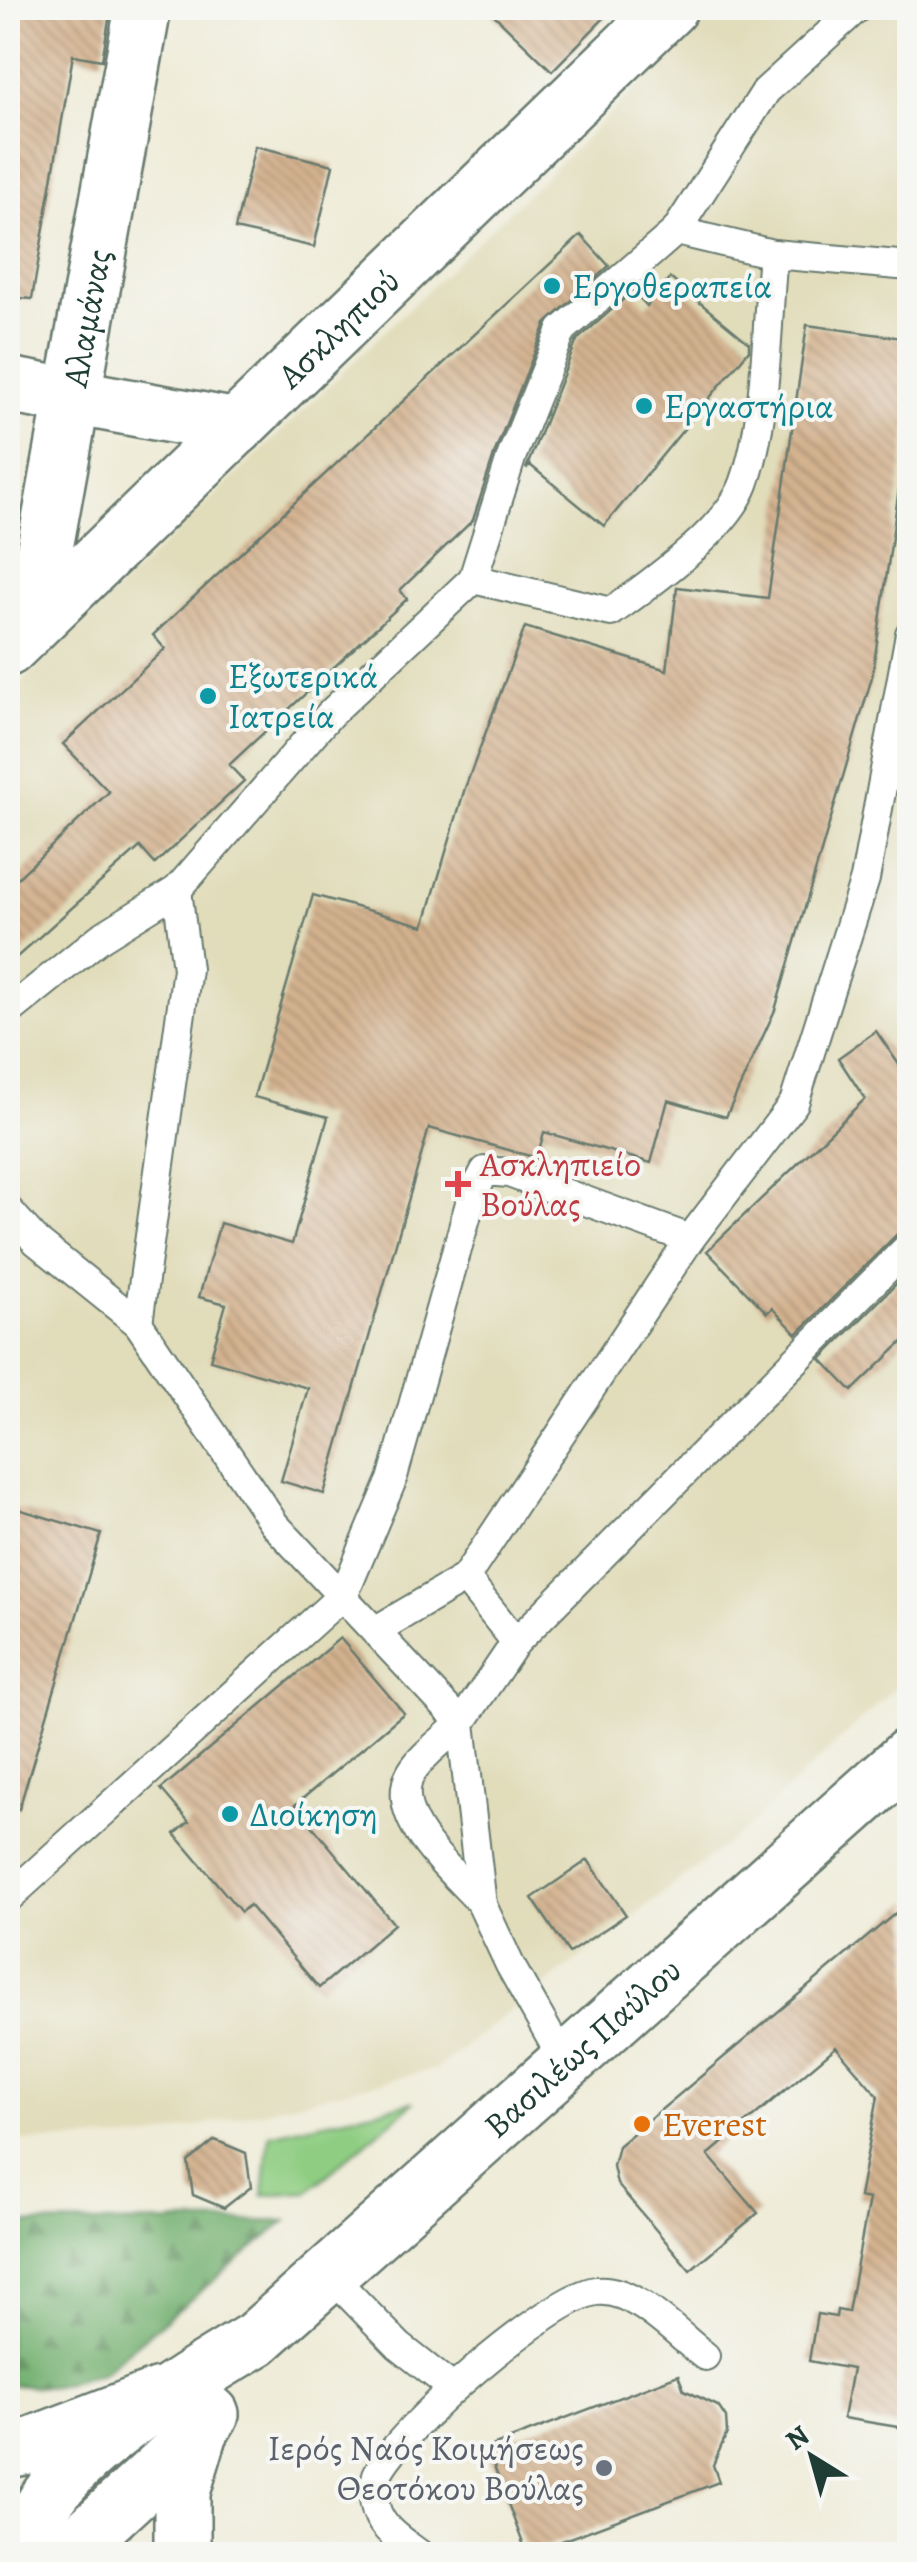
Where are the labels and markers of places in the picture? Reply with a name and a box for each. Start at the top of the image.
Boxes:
place label: Εργοθεραπεία [572,262,772,310]
marker: Εργοθεραπεία [541,275,563,297]
place label: Εργαστήρια [664,382,834,430]
marker: Εργαστήρια [633,395,655,417]
place label: Εξωτερικά Ιατρεία [228,652,378,740]
marker: Εξωτερικά Ιατρεία [197,685,219,707]
place label: Ασκληπιείο Βούλας [479,1140,641,1228]
marker: Ασκληπιείο Βούλας [445,1171,471,1197]
place label: Διοίκηση [250,1790,378,1838]
marker: Διοίκηση [219,1803,241,1825]
place label: Everest [662,2100,767,2148]
marker: Everest [631,2113,653,2135]
place label: Ιερός Ναός Κοιμήσεως Θεοτόκου Βούλας [268,2424,584,2512]
marker: Ιερός Ναός Κοιμήσεως Θεοτόκου Βούλας [593,2457,615,2479]

